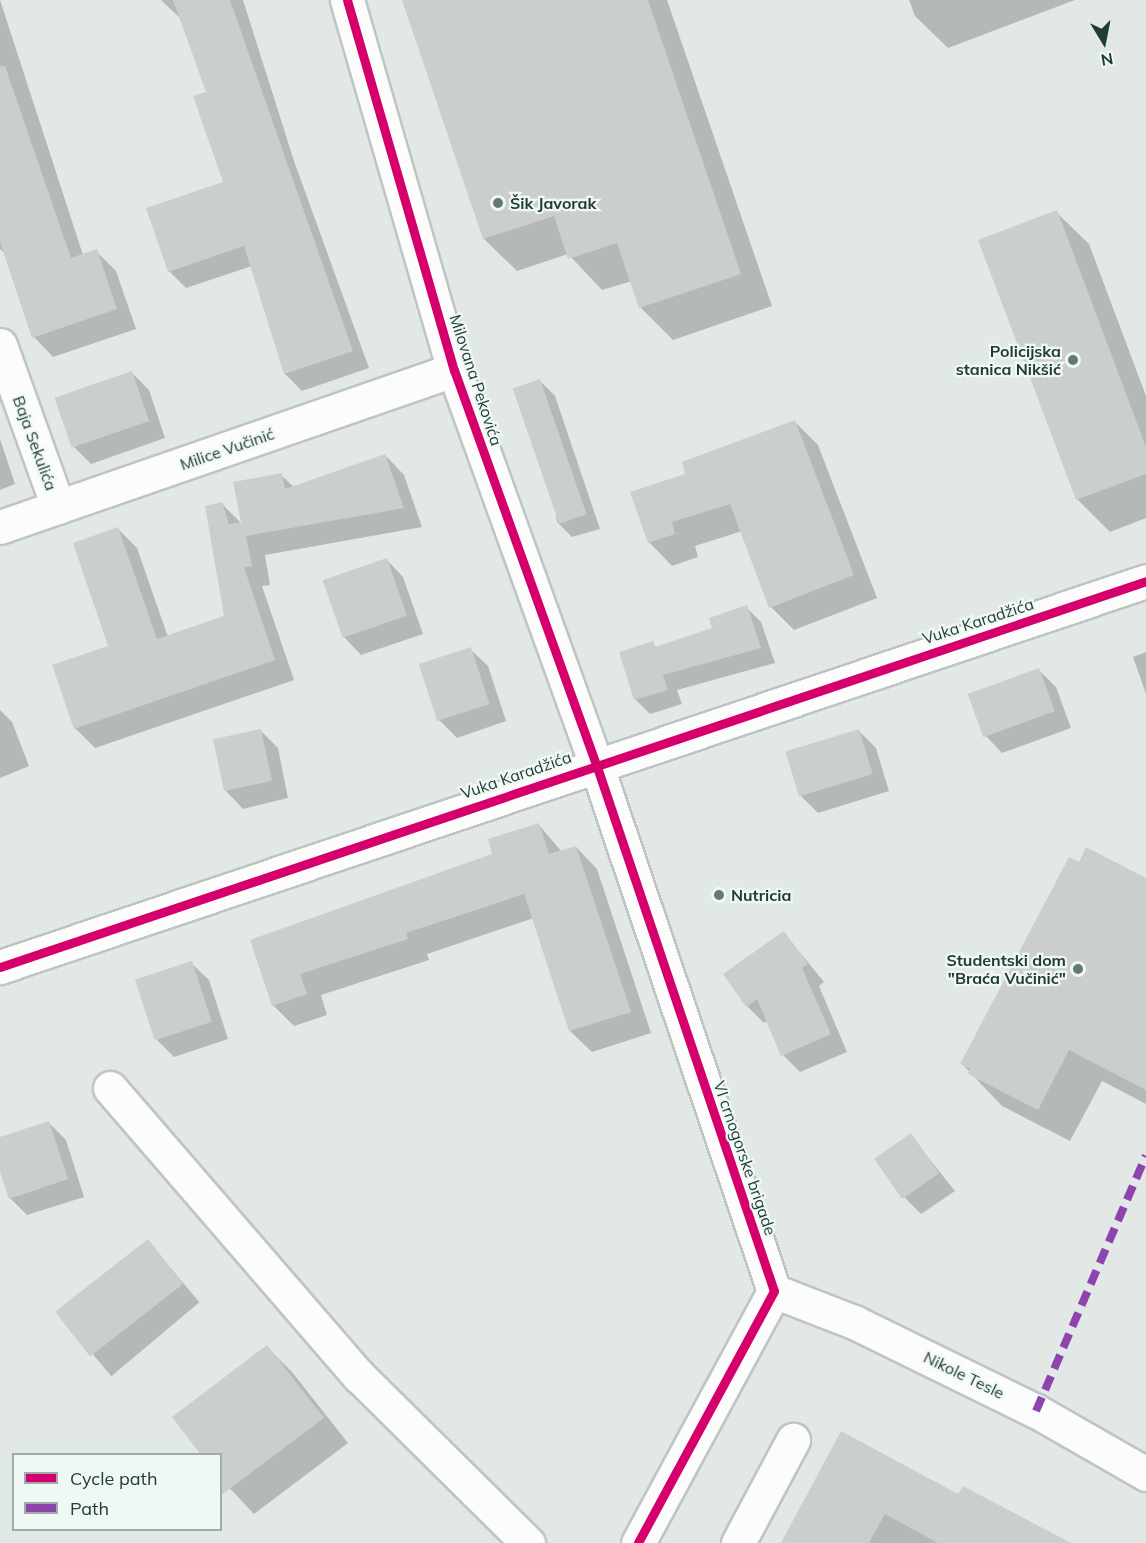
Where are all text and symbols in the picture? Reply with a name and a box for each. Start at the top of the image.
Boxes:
north arrow [1074,12,1134,72]
text: N [1099,49,1115,71]
place label: Šik Javorak [510,193,596,213]
marker: Šik Javorak [491,196,505,210]
street label: Milovana Pekovića [446,312,506,448]
place label: Policijska stanica Nikšić [956,341,1061,379]
marker: Policijska stanica Nikšić [1066,353,1080,367]
street label: Baja Sekulića [9,393,61,493]
street label: Milice Vučinić [177,424,277,474]
street label: Vuka Karadžića [920,594,1036,648]
street label: Vuka Karadžića [458,747,574,803]
place label: Nutricia [731,885,791,905]
marker: Nutricia [712,888,726,902]
place label: Studentski dom "Braća Vučinić" [947,950,1066,988]
marker: Studentski dom "Braća Vučinić" [1071,962,1085,976]
street label: VI crnogorske brigade [710,1078,780,1238]
street label: Nikole Tesle [921,1347,1007,1403]
legend [12,1453,222,1531]
text: Cycle path [70,1467,157,1490]
text: Path [70,1497,109,1520]

